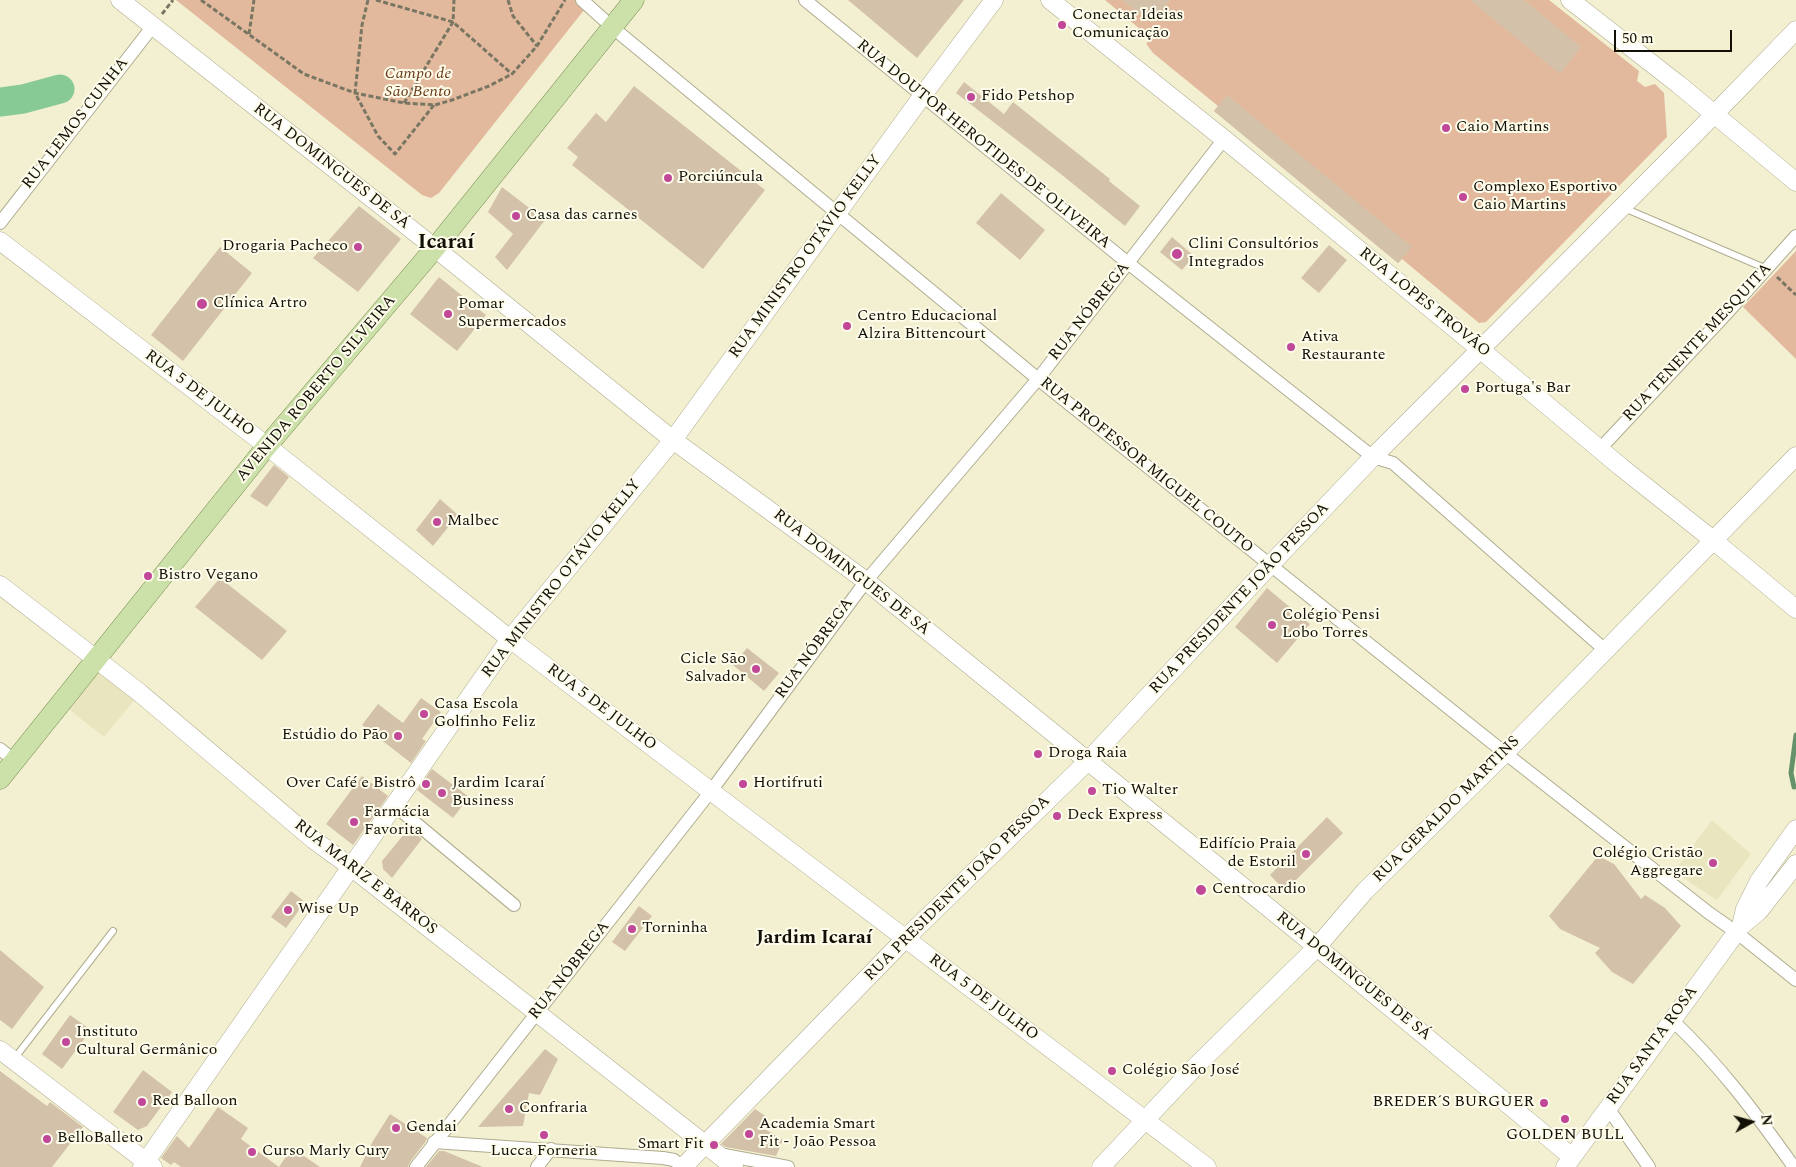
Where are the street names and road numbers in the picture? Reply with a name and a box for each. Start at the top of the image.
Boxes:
street label: RUA DOUTOR HEROTIDES DE OLIVEIRA [852,36,1114,254]
street label: RUA LEMOS CUNHA [19,54,133,194]
street label: RUA DOMINGUES DE SÁ [249,100,413,234]
street label: RUA MINISTRO OTÁVIO KELLY [726,151,886,363]
street label: RUA LOPES TROVÃO [1354,244,1494,362]
street label: RUA NÓBREGA [1046,259,1134,365]
street label: RUA TENENTE MESQUITA [1620,260,1776,426]
street label: AVENIDA ROBERTO SILVEIRA [233,292,401,486]
street label: RUA 5 DE JULHO [140,346,258,442]
street label: RUA PROFESSOR MIGUEL COUTO [1035,374,1257,558]
street label: RUA MINISTRO OTÁVIO KELLY [478,476,646,682]
street label: RUA PRESIDENTE JOÃO PESSOA [1146,499,1334,699]
street label: RUA DOMINGUES DE SÁ [769,506,933,640]
street label: RUA NÓBREGA [772,595,858,703]
street label: RUA 5 DE JULHO [542,660,660,756]
street label: RUA GERALDO MARTINS [1370,733,1524,887]
street label: RUA PRESIDENTE JOÃO PESSOA [861,792,1055,986]
street label: RUA MARIZ E BARROS [290,816,440,940]
street label: RUA DOMINGUES DE SÁ [1272,909,1434,1045]
street label: RUA NÓBREGA [526,918,614,1024]
street label: RUA 5 DE JULHO [924,950,1042,1046]
street label: RUA SANTA ROSA [1604,983,1702,1109]

